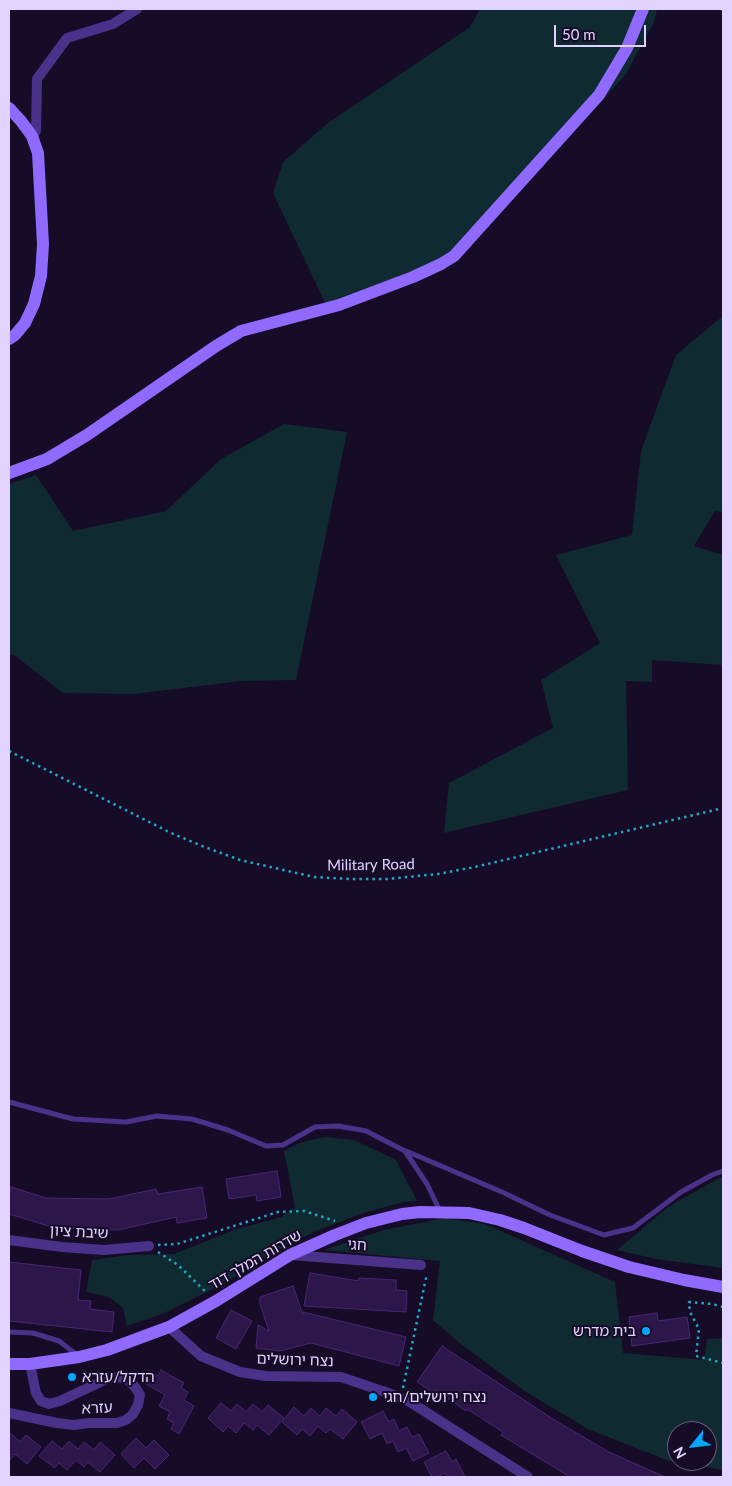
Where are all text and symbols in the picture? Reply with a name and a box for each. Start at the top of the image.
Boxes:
scale bar [557,15,650,47]
text: 50 m [562,25,596,43]
street label: Military Road [327,855,415,875]
street label: שיבת ציון [49,1221,109,1243]
street label: שדרות המלך דוד [205,1226,305,1294]
street label: חגי [347,1235,367,1255]
place label: בית מדרש [573,1322,636,1340]
marker: בית מדרש [640,1325,652,1337]
street label: נצח ירושלים [256,1350,334,1370]
place label: הדקל/עזרא [82,1368,155,1386]
marker: הדקל/עזרא [66,1371,78,1383]
place label: נצח ירושלים/חגי [383,1388,487,1406]
marker: נצח ירושלים/חגי [367,1391,379,1403]
street label: עזרא [81,1398,113,1418]
north arrow [667,1421,717,1471]
text: N [669,1444,689,1462]

